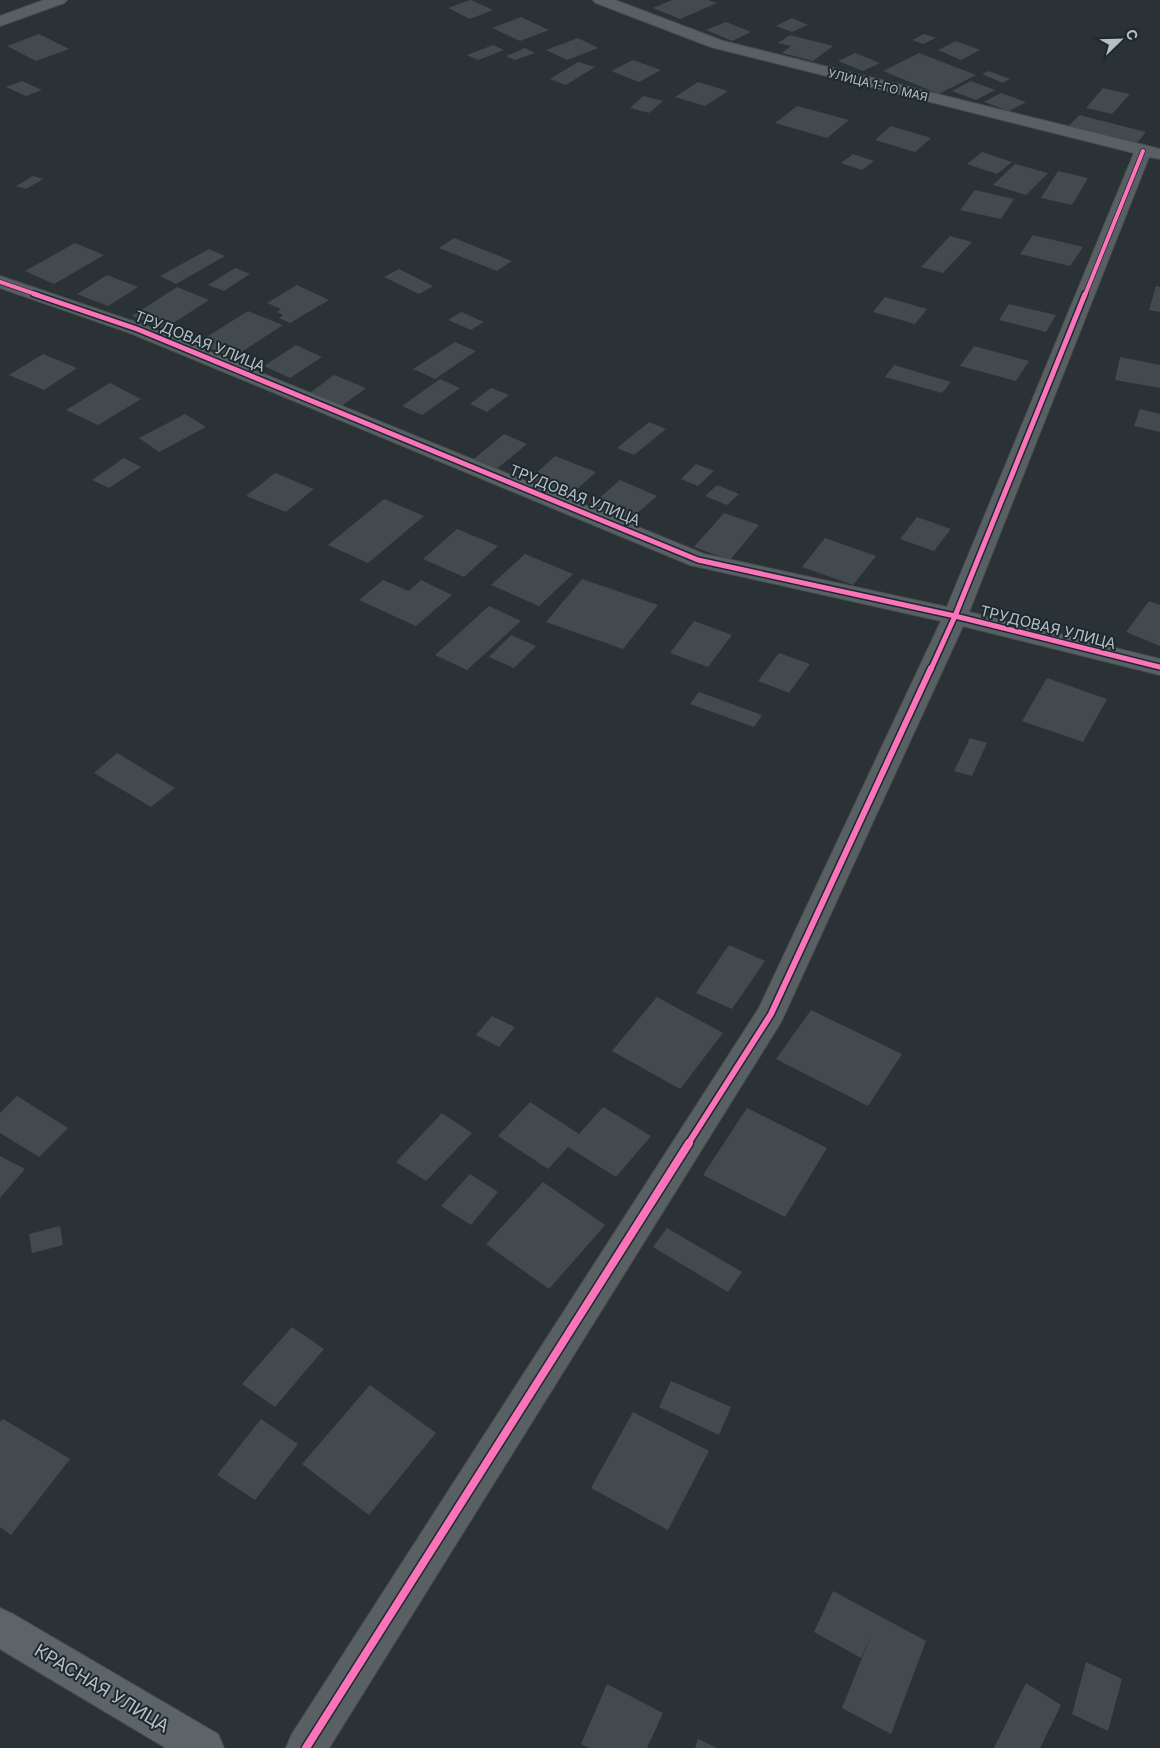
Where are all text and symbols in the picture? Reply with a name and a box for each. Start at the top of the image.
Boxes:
north arrow [1095,15,1145,65]
text: С [1123,27,1142,43]
street label: УЛИЦА 1-ГО МАЯ [827,65,929,105]
street label: ТРУДОВАЯ УЛИЦА [132,306,268,376]
street label: ТРУДОВАЯ УЛИЦА [507,460,643,530]
street label: ТРУДОВАЯ УЛИЦА [978,601,1118,653]
street label: КРАСНАЯ УЛИЦА [31,1639,173,1737]

